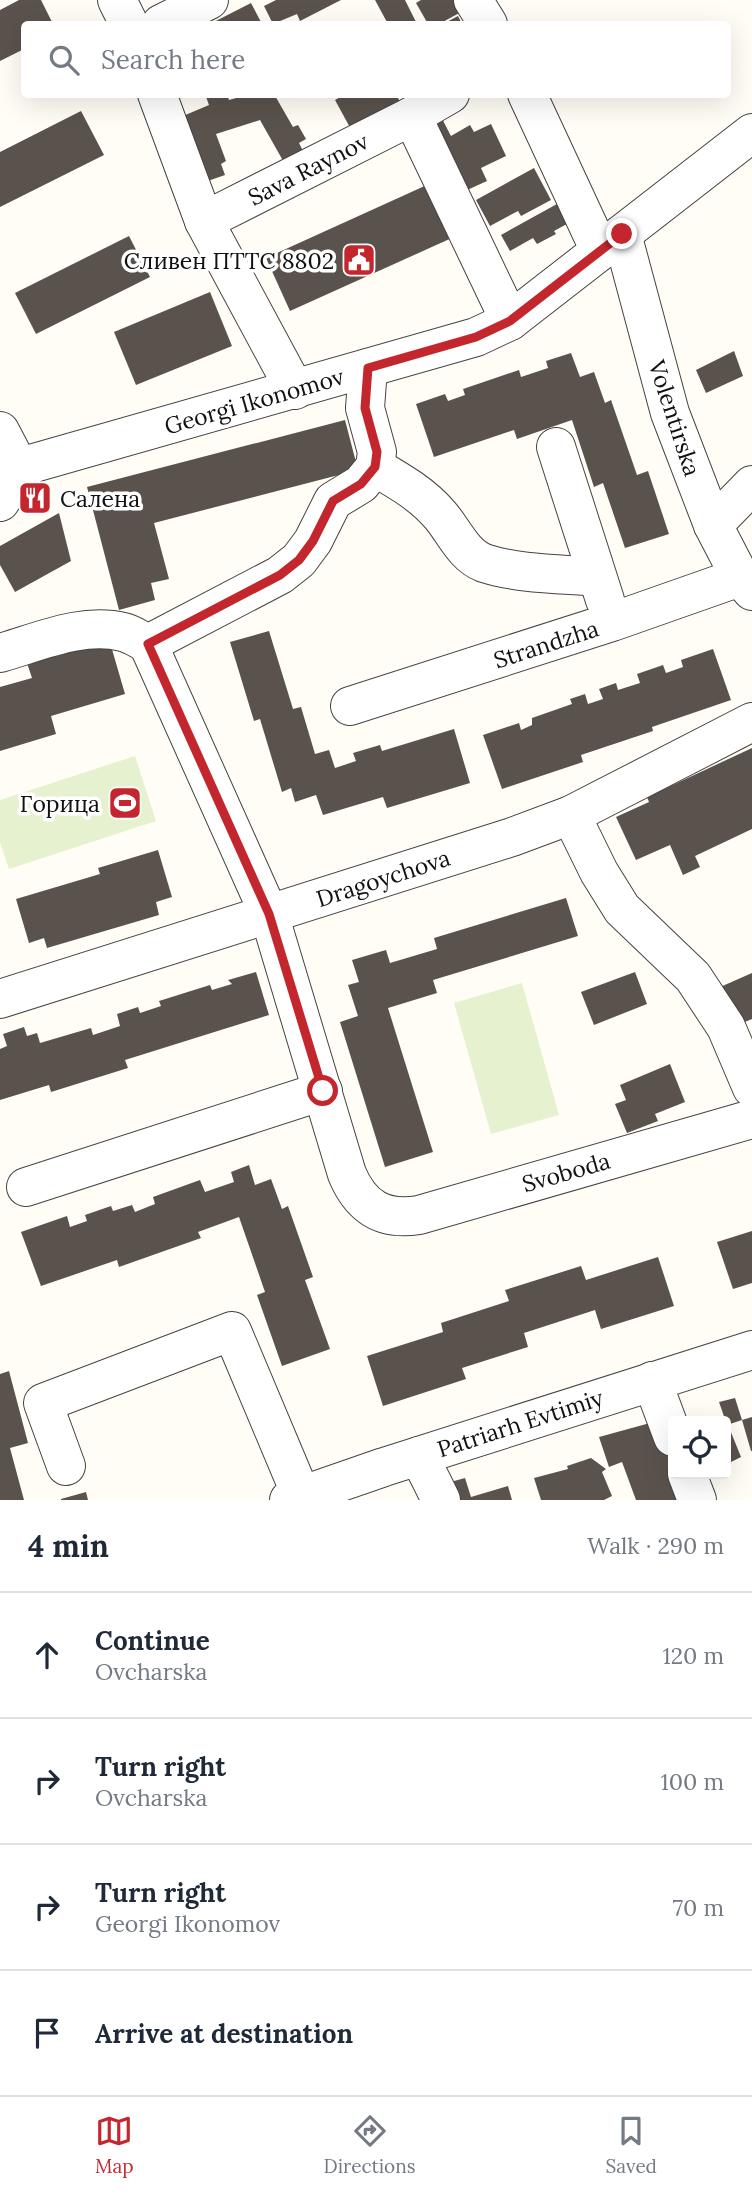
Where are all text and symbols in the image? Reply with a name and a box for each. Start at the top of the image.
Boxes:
search box [21,21,731,98]
icon: search [45,41,83,79]
text: Search here [101,43,245,76]
street label: Sava Raynov [243,126,373,212]
route end [606,218,637,249]
public building icon: Сливен ПТТС 8802 [340,241,378,279]
place label: Сливен ПТТС 8802 [124,246,334,275]
street label: Volentirska [642,355,707,480]
street label: Georgi Ikonomov [161,361,347,440]
restaurant icon: Салена [16,479,54,517]
place label: Салена [60,484,140,513]
street label: Strandzha [490,613,602,675]
sports icon: Горица [106,784,144,822]
place label: Горица [20,789,100,818]
street label: Dragoychova [312,843,454,913]
route start [307,1075,338,1106]
street label: Svoboda [519,1146,614,1198]
street label: Patriarh Evtimiy [433,1382,608,1464]
map controls [668,1416,731,1479]
button: locate [668,1416,731,1479]
text: 4 min [28,1527,109,1565]
text: Walk · 290 m [587,1531,724,1560]
text: Continue [95,1624,210,1657]
icon: ahead [28,1636,66,1674]
text: 120 m [662,1641,724,1670]
text: Ovcharska [95,1657,207,1686]
text: Turn right [95,1750,226,1783]
icon: right [28,1762,66,1800]
text: 100 m [660,1767,724,1796]
text: Ovcharska [95,1783,207,1812]
text: Turn right [95,1876,226,1909]
icon: right [28,1888,66,1926]
text: 70 m [673,1893,724,1922]
text: Georgi Ikonomov [95,1909,280,1938]
icon: arrive [28,2014,66,2052]
text: Arrive at destination [95,2017,353,2050]
tab: Map [95,2112,134,2178]
tab: Directions [324,2112,416,2178]
tab: Saved [606,2112,657,2178]

